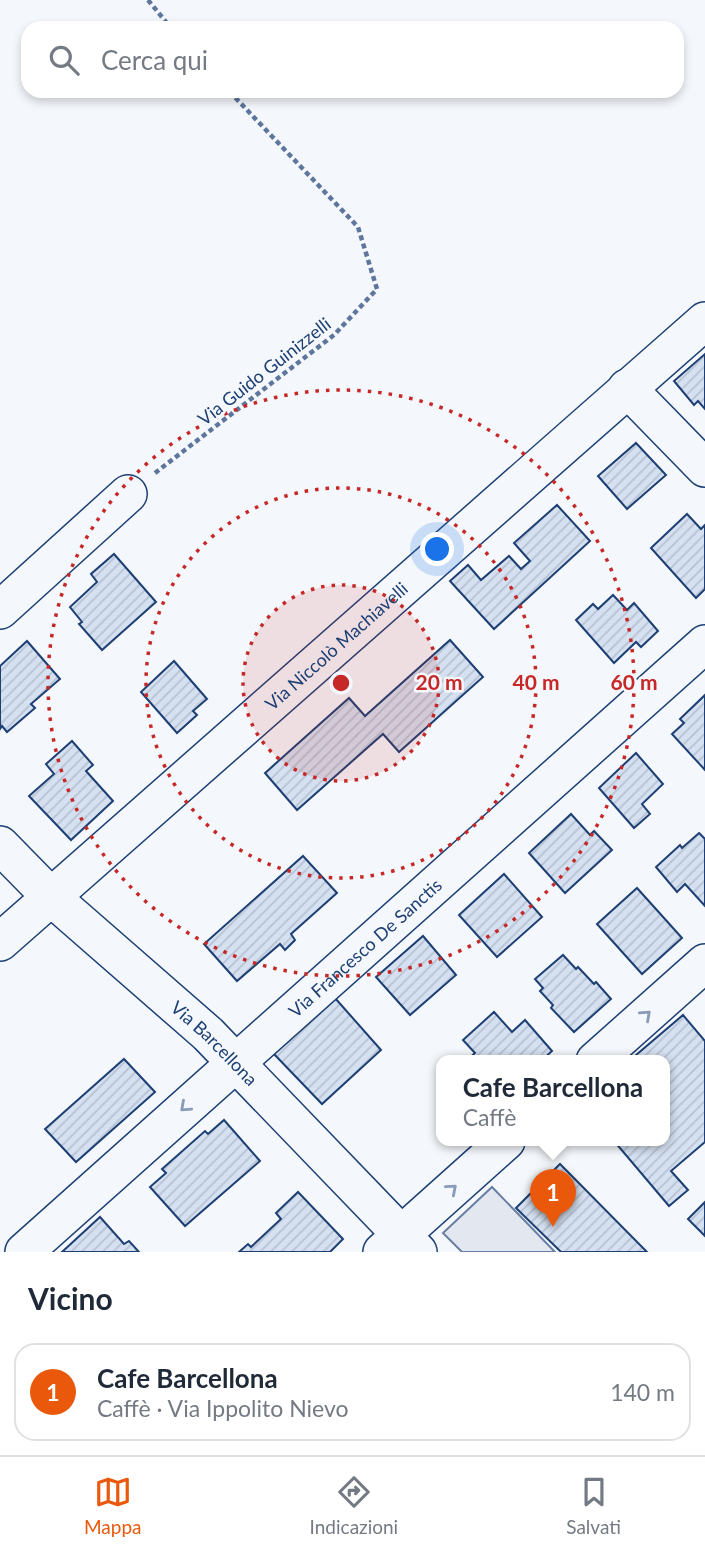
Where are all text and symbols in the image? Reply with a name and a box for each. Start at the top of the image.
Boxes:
search box [21,21,684,98]
icon: search [45,41,83,79]
text: Cerca qui [101,44,208,76]
street label: Via Guido Guinizzelli [193,312,335,430]
your location [420,532,454,566]
street label: Via Niccolò Machiavelli [260,577,412,715]
text: 20 m [415,669,463,694]
text: 40 m [512,669,560,694]
text: 60 m [610,669,658,694]
centre of rings [329,671,353,695]
street label: Via Francesco De Sanctis [284,873,446,1022]
street label: Via Barcellona [167,996,262,1090]
one-way arrow [638,1011,651,1023]
popup [436,1055,670,1146]
text: Cafe Barcellona [463,1071,643,1103]
one-way arrow [180,1099,193,1111]
text: Caffè [463,1103,516,1131]
pin: 1 [530,1169,576,1227]
one-way arrow [444,1185,457,1197]
text: Vicino [28,1280,113,1316]
text: Cafe Barcellona [97,1362,278,1394]
text: 1 [46,1378,60,1406]
text: 140 m [610,1378,675,1406]
text: Caffè · Via Ippolito Nievo [97,1394,349,1422]
tab: Mappa [84,1473,142,1538]
tab: Indicazioni [310,1473,398,1538]
tab: Salvati [566,1473,621,1538]

